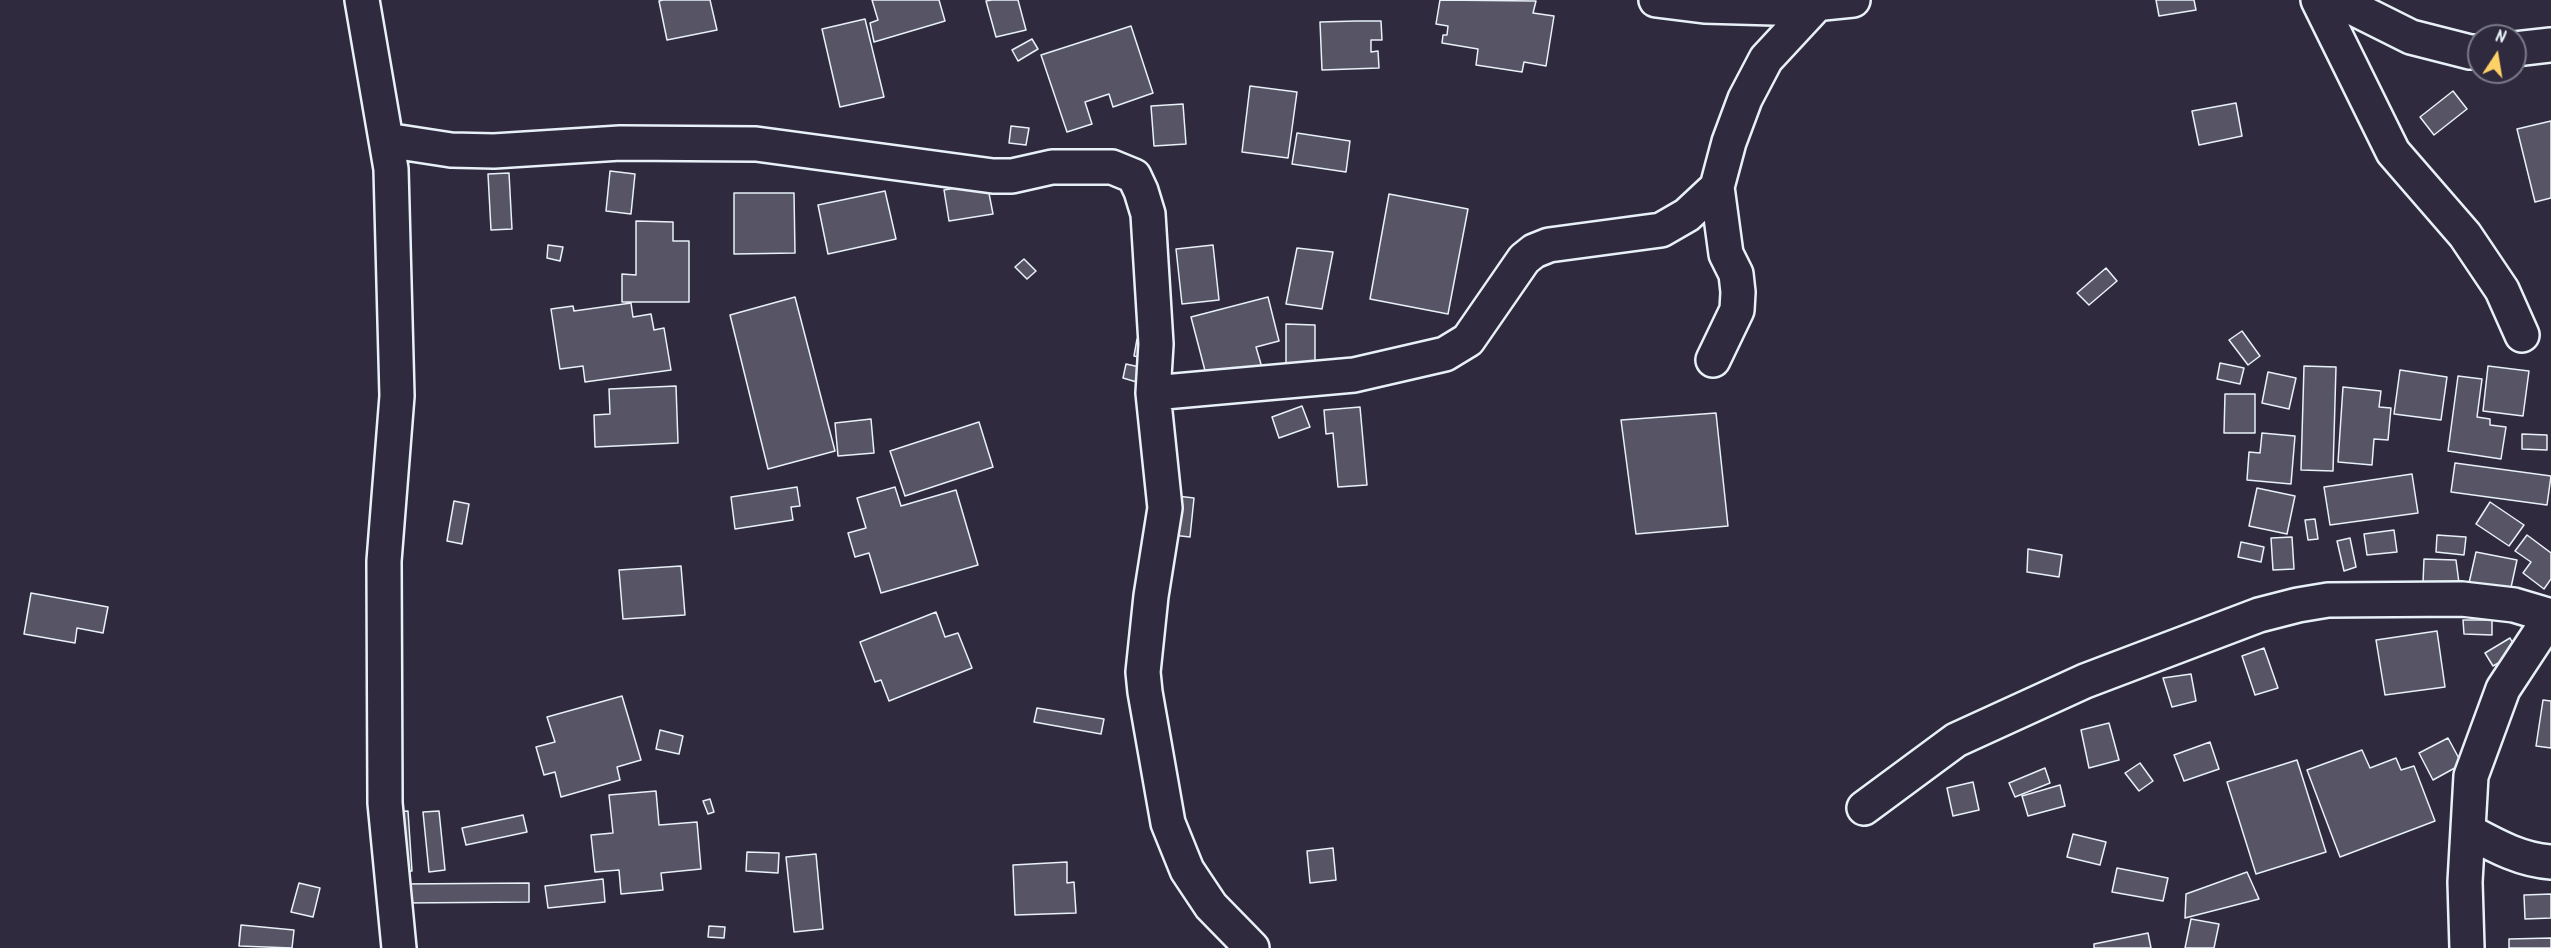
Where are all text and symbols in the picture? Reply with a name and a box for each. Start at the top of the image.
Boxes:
north arrow [2467,24,2527,84]
text: N [2493,25,2508,51]

